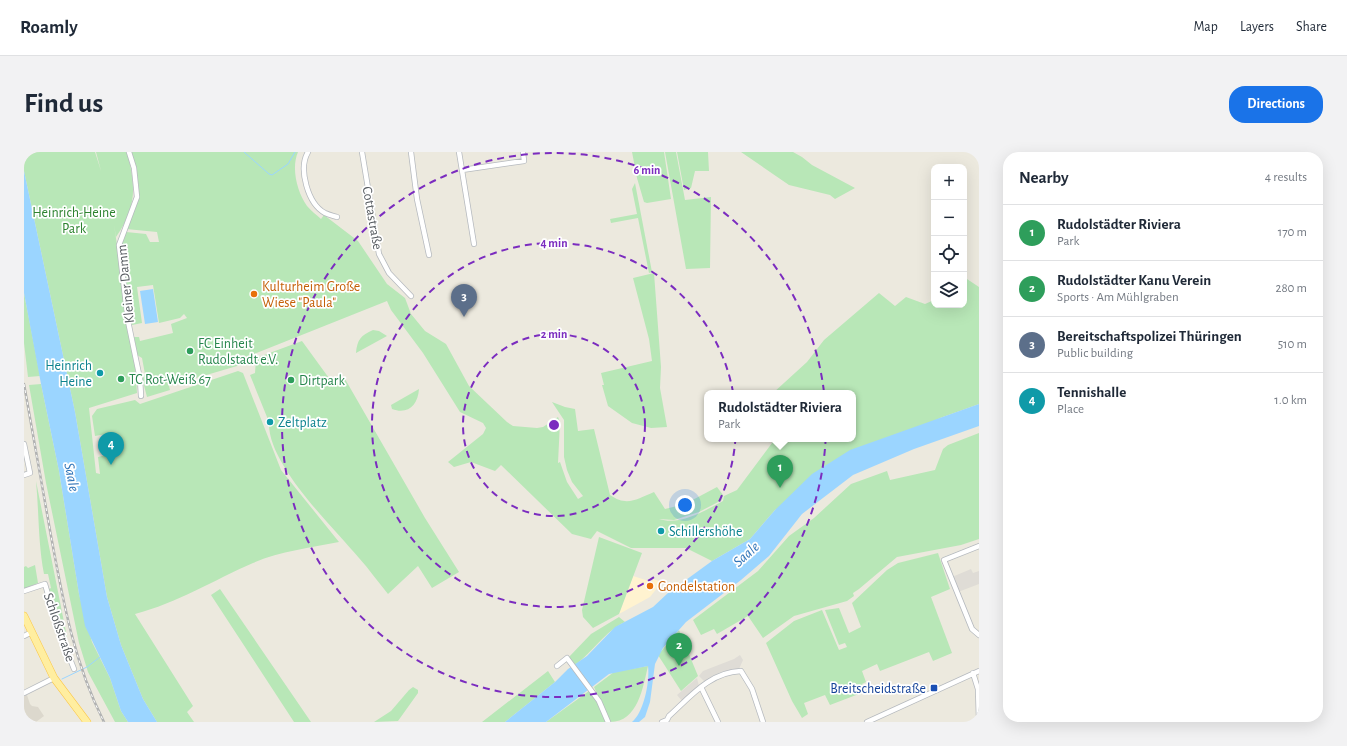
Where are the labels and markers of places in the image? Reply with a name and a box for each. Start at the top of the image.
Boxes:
place label: Kulturheim Große Wiese "Paula" [262,280,360,310]
pin: 3 [451,284,477,317]
marker: Kulturheim Große Wiese "Paula" [249,289,259,299]
place label: FC Einheit Rudolstadt e.V. [198,337,278,367]
marker: FC Einheit Rudolstadt e.V. [185,346,195,356]
place label: Heinrich Heine [45,359,92,389]
marker: Heinrich Heine [95,368,105,378]
place label: TC Rot-Weiß 67 [129,373,211,387]
marker: TC Rot-Weiß 67 [116,374,126,384]
place label: Dirtpark [299,374,345,388]
marker: Dirtpark [286,375,296,385]
place label: Zeltplatz [278,416,327,430]
marker: Zeltplatz [265,417,275,427]
centre of rings [547,418,561,432]
pin: 4 [98,432,124,465]
pin: 1 [767,455,793,488]
place label: Schillershöhe [669,525,742,539]
marker: Schillershöhe [656,526,666,536]
place label: Gondelstation [658,580,735,594]
marker: Gondelstation [645,581,655,591]
pin: 2 [666,633,692,666]
place label: Breitscheidstraße [830,682,926,696]
marker: Breitscheidstraße [929,683,939,693]

